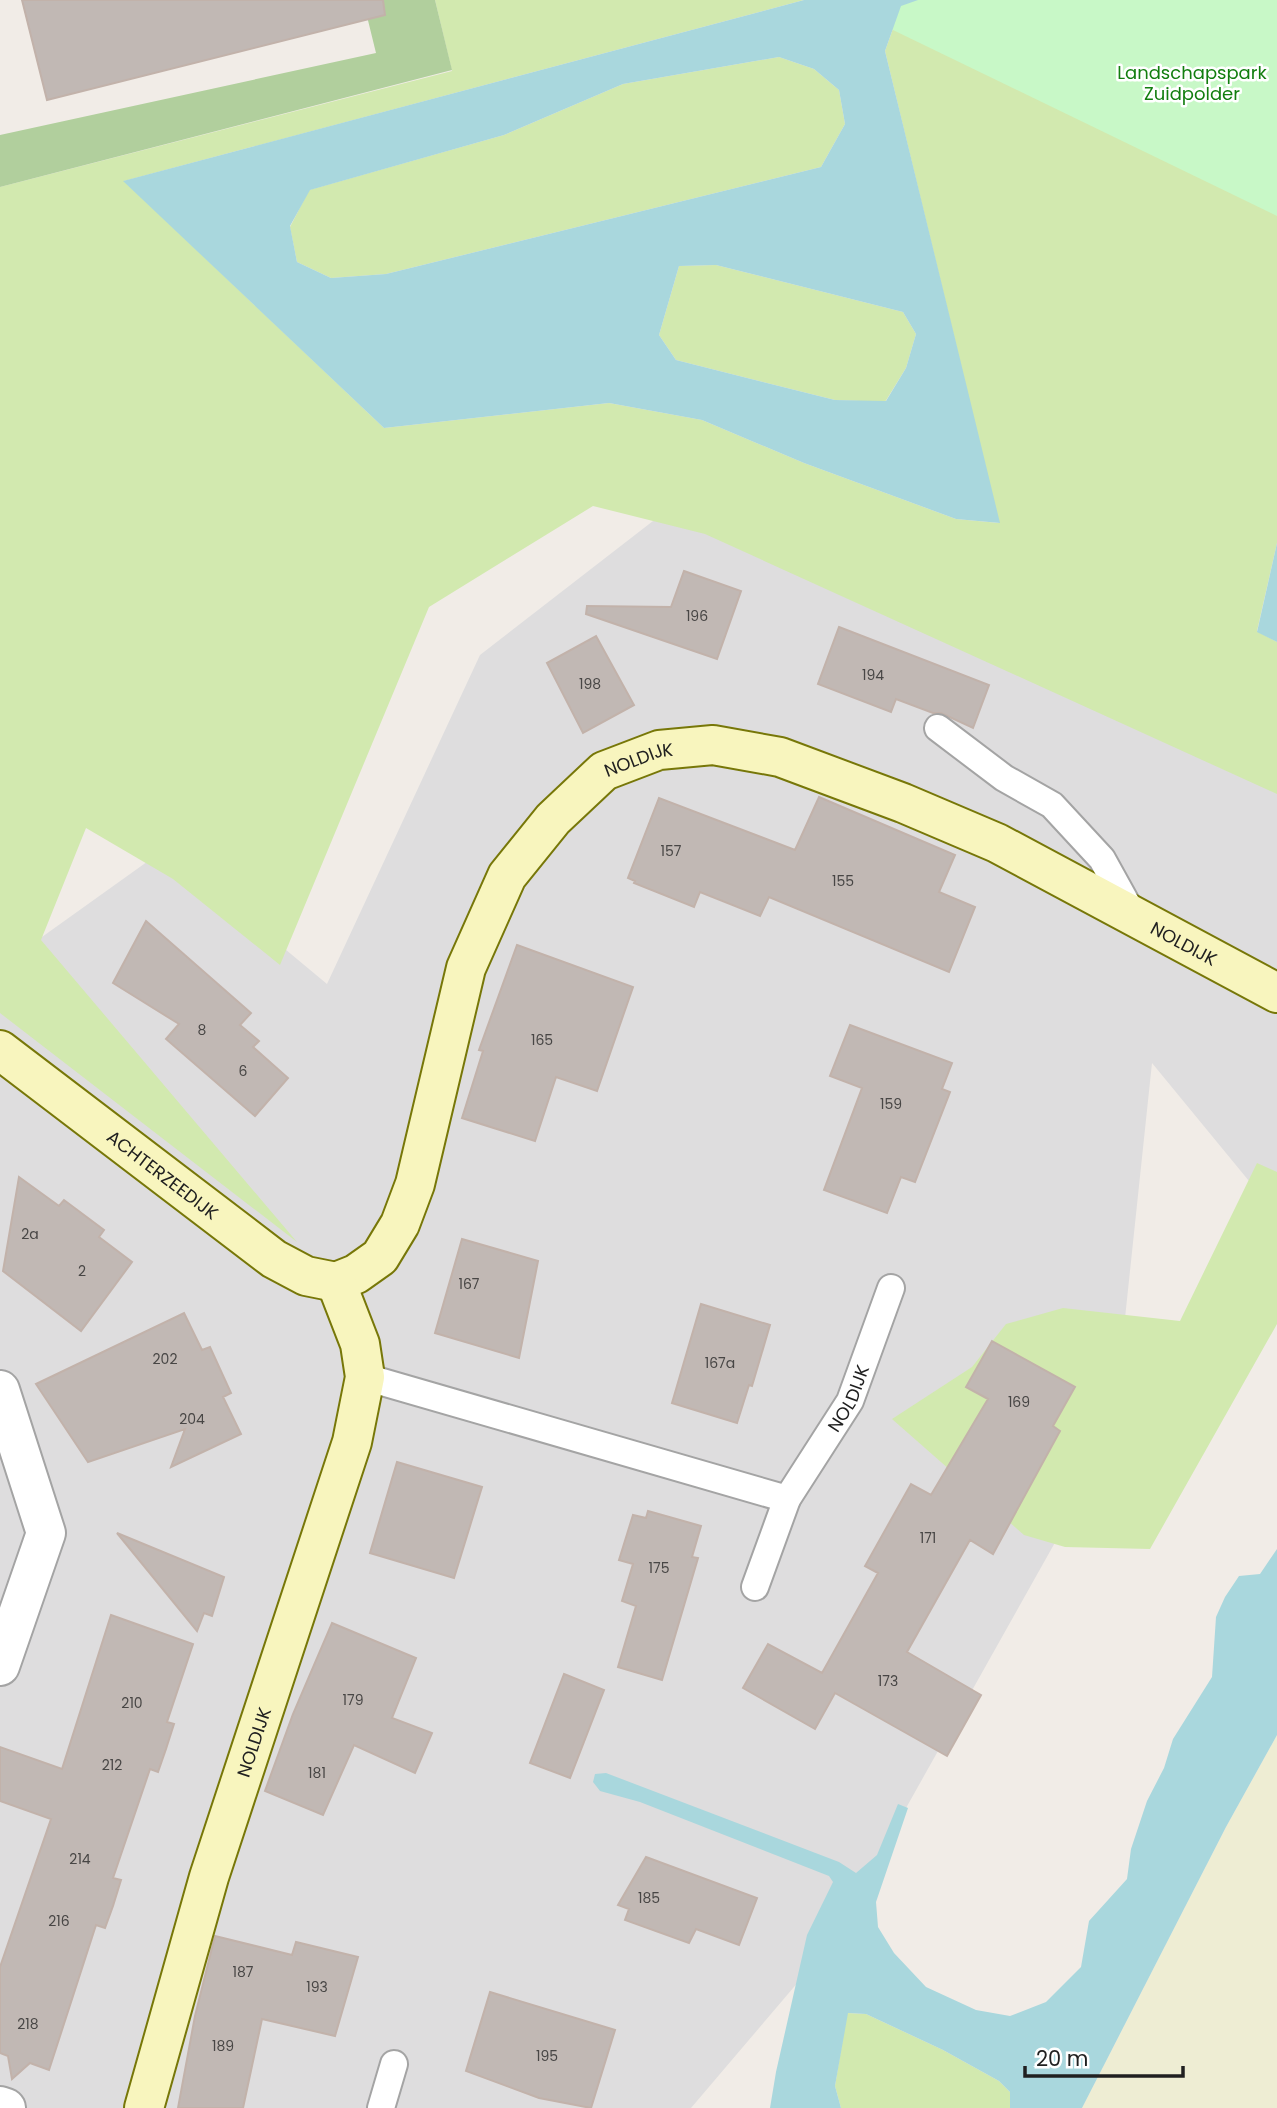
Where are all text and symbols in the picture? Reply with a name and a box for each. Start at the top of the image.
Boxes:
park label: Landschapspark Zuidpolder [1117,60,1267,106]
house number: 196 [686,606,708,626]
house number: 194 [862,665,884,685]
house number: 198 [579,674,601,694]
street label: NOLDIJK [600,736,674,782]
house number: 157 [661,841,682,861]
house number: 155 [832,871,854,891]
street label: NOLDIJK [1146,915,1222,971]
house number: 8 [198,1020,207,1040]
house number: 165 [531,1030,553,1050]
house number: 6 [239,1061,248,1081]
house number: 159 [880,1094,902,1114]
street label: ACHTERZEEDIJK [102,1124,224,1225]
house number: 2a [21,1224,39,1244]
house number: 2 [78,1261,86,1281]
house number: 167 [458,1274,480,1294]
house number: 202 [153,1349,177,1369]
house number: 167a [705,1353,735,1373]
street label: NOLDIJK [821,1361,875,1437]
house number: 169 [1008,1392,1030,1412]
house number: 204 [179,1409,205,1429]
house number: 171 [920,1528,936,1548]
house number: 175 [649,1558,669,1578]
house number: 173 [878,1671,898,1691]
house number: 179 [343,1690,363,1710]
house number: 210 [121,1693,143,1713]
street label: NOLDIJK [230,1704,277,1780]
house number: 212 [102,1755,122,1775]
house number: 181 [308,1763,326,1783]
house number: 214 [69,1849,91,1869]
house number: 185 [638,1888,660,1908]
house number: 216 [48,1911,70,1931]
house number: 187 [233,1962,254,1982]
house number: 193 [306,1977,328,1997]
house number: 218 [17,2014,39,2034]
scale bar [1025,2035,1182,2078]
house number: 189 [212,2036,234,2056]
text: 20 m [1036,2044,1089,2073]
house number: 195 [536,2046,558,2066]

